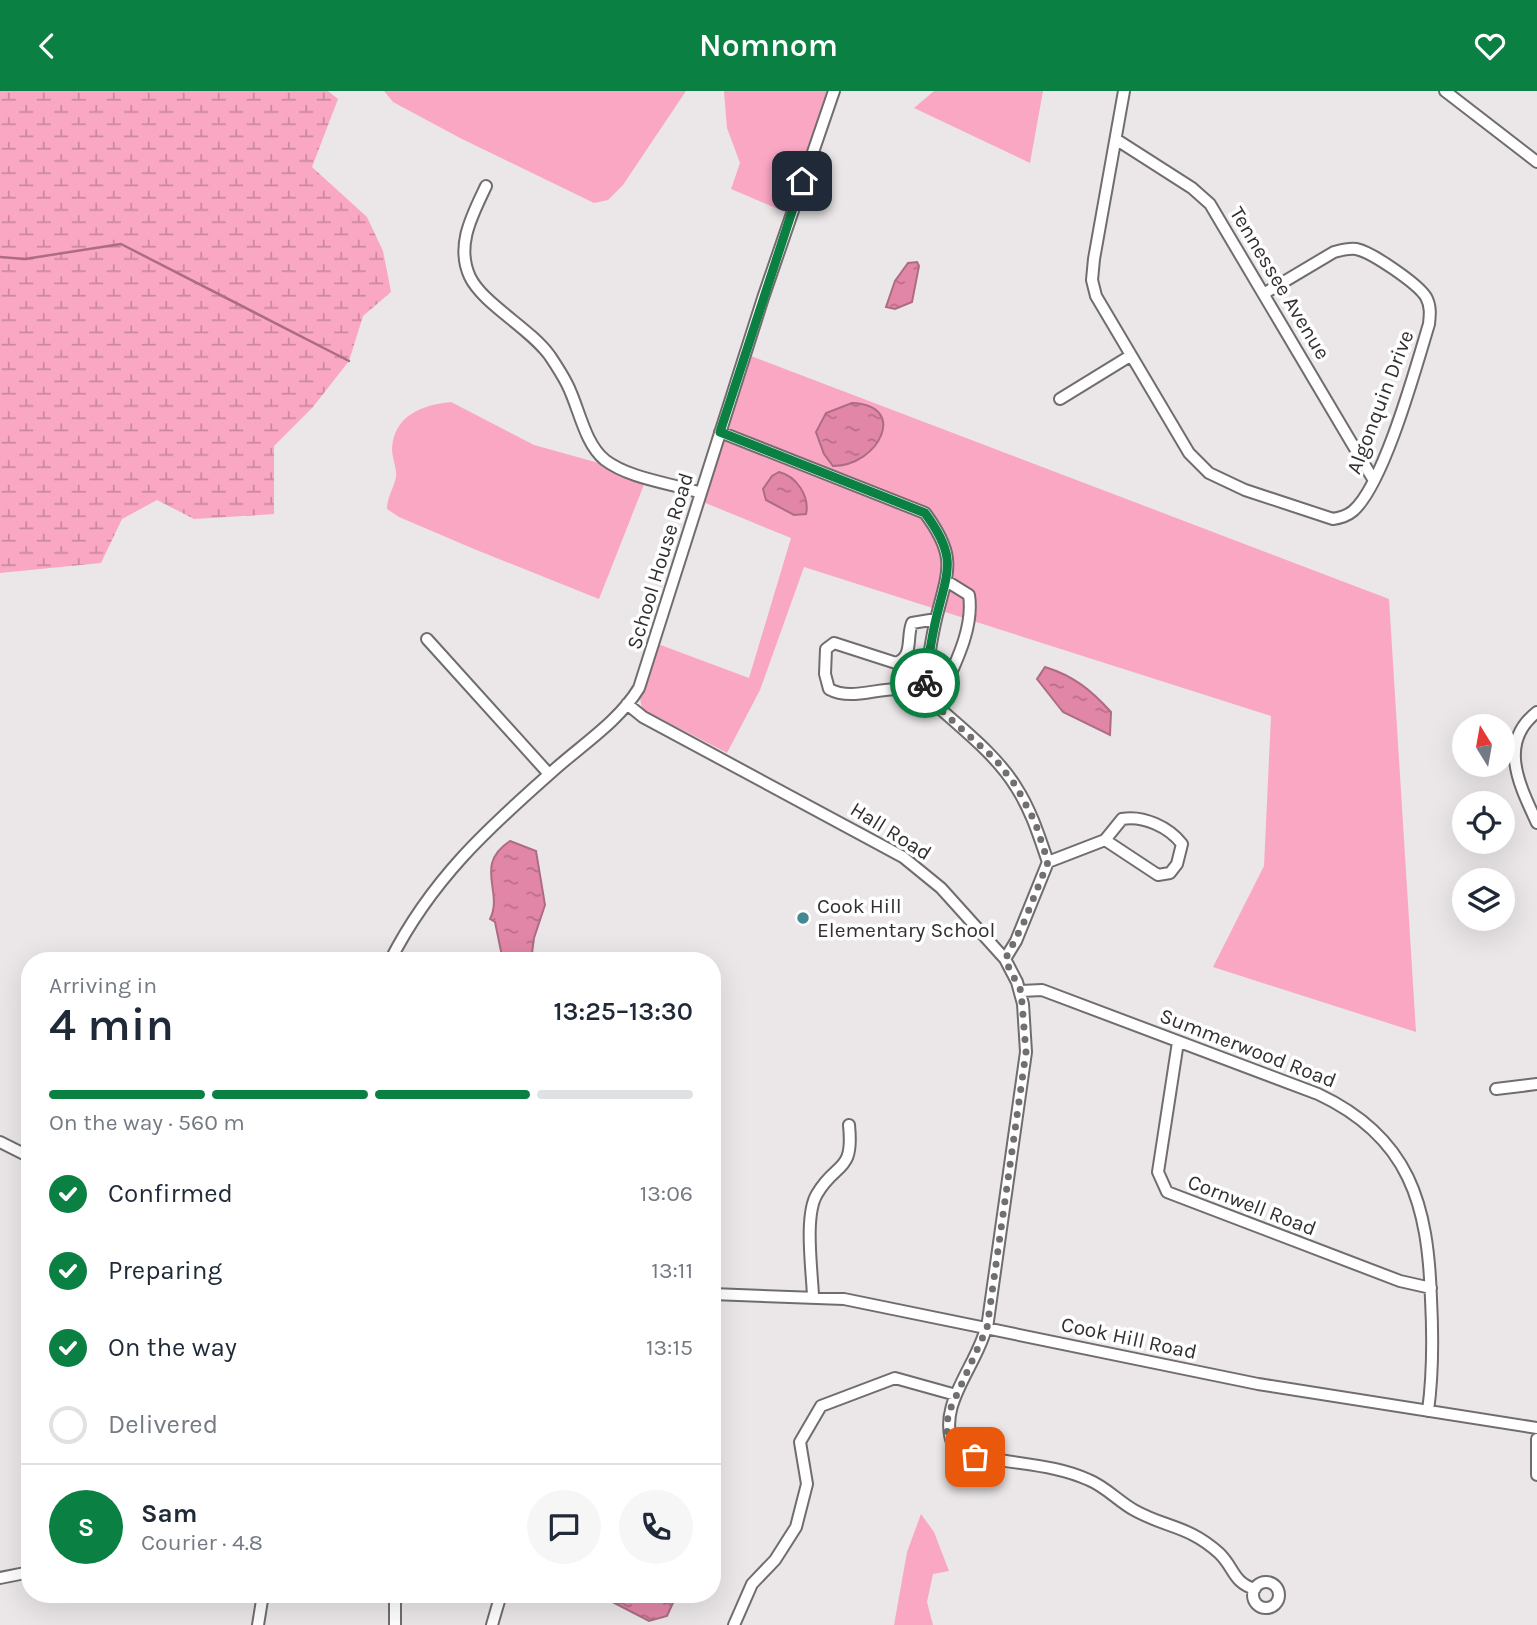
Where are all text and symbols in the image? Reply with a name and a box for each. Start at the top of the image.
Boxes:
icon: back [28,27,66,65]
text: Nomnom [699,27,838,64]
icon: heart [1471,27,1509,65]
pin [772,151,832,211]
icon: home [783,162,821,200]
street label: Tennessee Avenue [1225,202,1335,364]
street label: Algonquin Drive [1342,327,1418,477]
street label: School House Road [622,470,698,652]
courier [890,648,960,718]
icon: bike [906,664,944,702]
north arrow [1452,714,1516,777]
map controls [1452,714,1515,931]
button: locate [1452,791,1515,854]
street label: Hall Road [846,797,936,865]
button: layers [1452,868,1515,931]
place label: Cook Hill Elementary School [817,894,995,942]
marker: Cook Hill Elementary School [795,910,811,926]
text: Arriving in [49,972,157,999]
text: 13:25–13:30 [554,996,693,1027]
text: 4 min [49,998,174,1052]
street label: Summerwood Road [1156,1003,1340,1093]
text: On the way · 560 m [49,1109,245,1136]
street label: Cornwell Road [1184,1169,1320,1241]
icon: check [49,1175,87,1213]
text: Confirmed [108,1178,233,1209]
text: 13:06 [640,1180,693,1207]
icon: check [49,1252,87,1290]
text: Preparing [108,1255,222,1286]
text: 13:11 [651,1257,693,1284]
street label: Cook Hill Road [1059,1312,1199,1364]
icon: check [49,1329,87,1367]
text: On the way [108,1332,237,1363]
text: 13:15 [646,1334,693,1361]
text: Delivered [108,1409,218,1440]
pin [945,1427,1005,1487]
icon: bag [956,1438,994,1476]
button: chat [527,1490,601,1564]
button: phone [619,1490,693,1564]
text: Sam [141,1498,197,1529]
text: S [78,1512,94,1543]
text: Courier · 4.8 [141,1529,263,1556]

